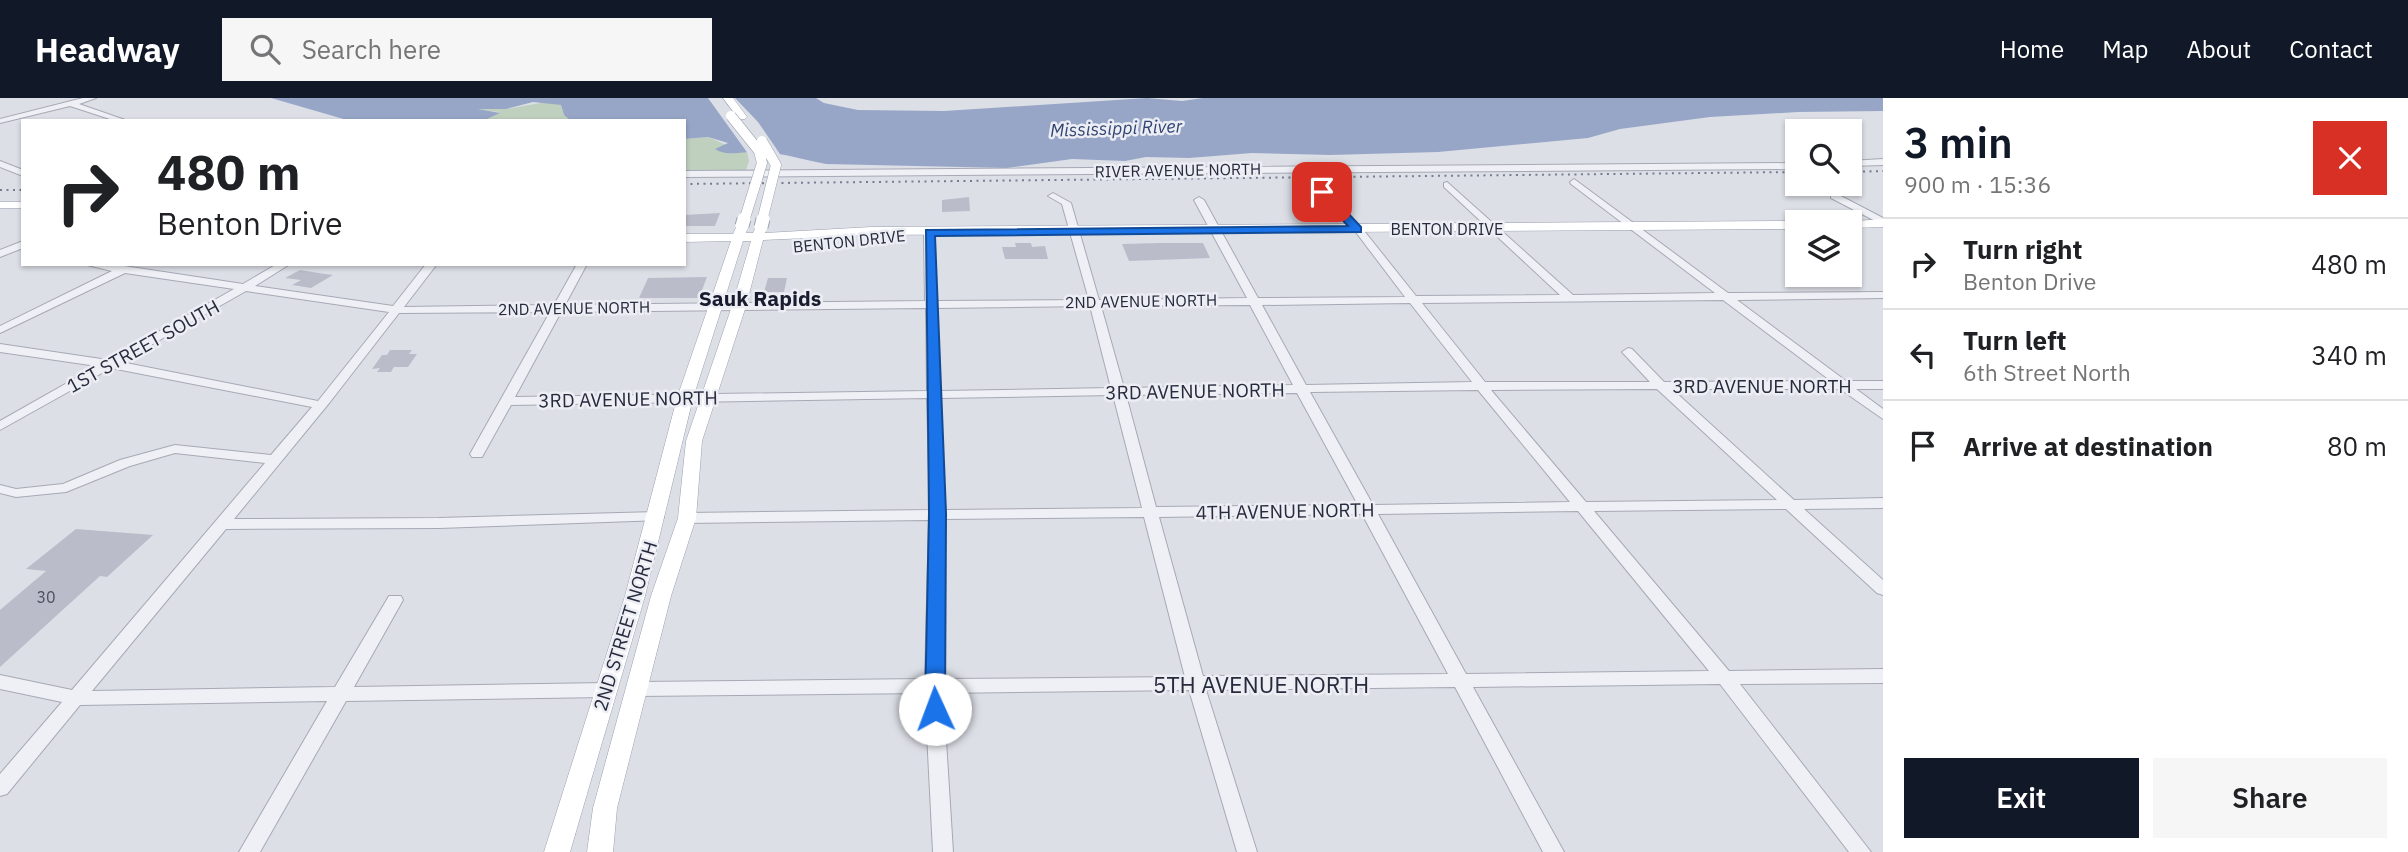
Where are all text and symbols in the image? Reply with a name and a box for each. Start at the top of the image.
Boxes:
search box [222,18,712,81]
text: Headway [35,28,180,71]
icon: search [246,30,284,68]
text: Search here [302,32,441,66]
text: Home [2000,33,2064,65]
text: Map [2102,33,2148,65]
text: About [2186,33,2251,65]
text: Contact [2289,33,2373,65]
water label: Mississippi River [1050,114,1183,142]
text: 3 min [1904,115,2013,170]
map controls [1785,119,1862,287]
button: search [1785,119,1862,196]
button: close [2313,121,2387,195]
text: 480 m [157,140,301,203]
icon: right [42,147,133,238]
street label: RIVER AVENUE NORTH [1095,159,1261,181]
pin [1292,162,1352,222]
text: 900 m · 15:36 [1904,169,2051,199]
icon: arrive [1303,173,1341,211]
text: Benton Drive [157,202,343,244]
button: layers [1785,210,1862,287]
street label: BENTON DRIVE [1391,219,1503,239]
street label: BENTON DRIVE [792,225,906,257]
text: Turn right [1963,232,2082,266]
icon: right [1904,245,1942,283]
text: 480 m [2311,247,2387,281]
text: Benton Drive [1963,266,2096,296]
district label: Sauk Rapids [699,284,821,312]
street label: 2ND AVENUE NORTH [1065,290,1217,312]
street label: 1ST STREET SOUTH [63,294,223,398]
street label: 2ND AVENUE NORTH [498,297,650,319]
text: Turn left [1963,323,2066,357]
icon: left [1904,336,1942,374]
text: 340 m [2311,338,2387,372]
text: 6th Street North [1963,357,2131,387]
street label: 3RD AVENUE NORTH [1672,374,1852,398]
street label: 3RD AVENUE NORTH [1105,377,1285,405]
street label: 3RD AVENUE NORTH [538,385,718,413]
icon: arrive [1904,427,1942,465]
text: Arrive at destination [1963,429,2213,463]
text: 80 m [2327,429,2387,463]
street label: 4TH AVENUE NORTH [1195,497,1375,525]
street label: 2ND STREET NORTH [588,538,662,714]
house number: 30 [36,587,56,607]
street label: 5TH AVENUE NORTH [1153,669,1369,699]
position arrow [898,672,972,746]
button: Exit [1904,758,2139,838]
button: Share [2153,758,2387,838]

